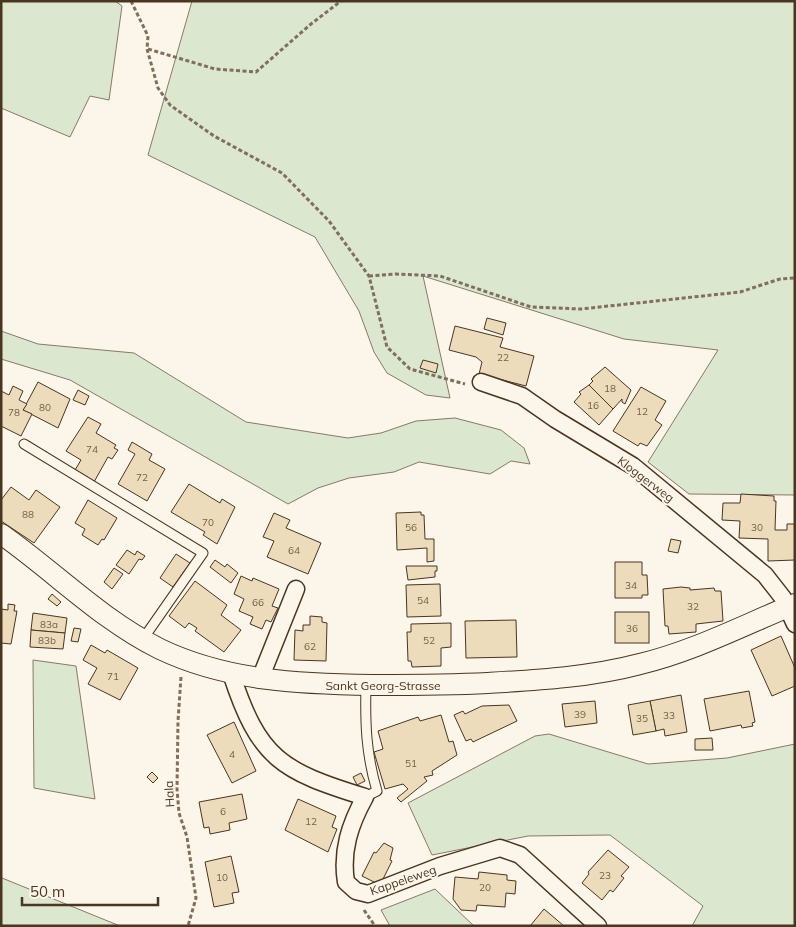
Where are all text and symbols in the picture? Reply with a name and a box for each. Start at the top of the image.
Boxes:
house number: 22 [497,351,509,364]
house number: 18 [604,382,616,395]
house number: 16 [587,399,599,412]
house number: 80 [39,401,51,414]
house number: 12 [636,405,648,418]
house number: 78 [8,406,20,419]
house number: 74 [86,443,98,456]
street label: Kloggerweg [615,453,677,505]
house number: 72 [136,471,148,484]
house number: 88 [22,508,34,521]
house number: 70 [202,516,214,529]
house number: 56 [405,521,417,534]
house number: 30 [751,521,763,534]
house number: 64 [288,544,300,557]
house number: 34 [625,579,637,592]
house number: 54 [417,594,429,607]
house number: 66 [252,596,264,609]
house number: 32 [687,600,699,613]
house number: 83a [40,618,58,631]
house number: 36 [626,622,638,635]
house number: 83b [38,634,56,647]
house number: 52 [423,634,435,647]
house number: 62 [304,640,316,653]
house number: 71 [107,670,119,683]
street label: Sankt Georg-Strasse [325,678,441,693]
house number: 39 [574,708,586,721]
house number: 33 [663,709,675,722]
house number: 35 [636,712,648,725]
house number: 4 [229,748,235,761]
house number: 51 [405,757,417,770]
street label: Hala [161,780,177,808]
house number: 6 [220,805,226,818]
house number: 12 [305,815,317,828]
street label: Kappeleweg [368,862,438,898]
house number: 23 [599,869,611,882]
house number: 10 [216,871,228,884]
scale bar [22,874,159,906]
house number: 20 [479,881,491,894]
text: 50 m [30,882,65,901]

